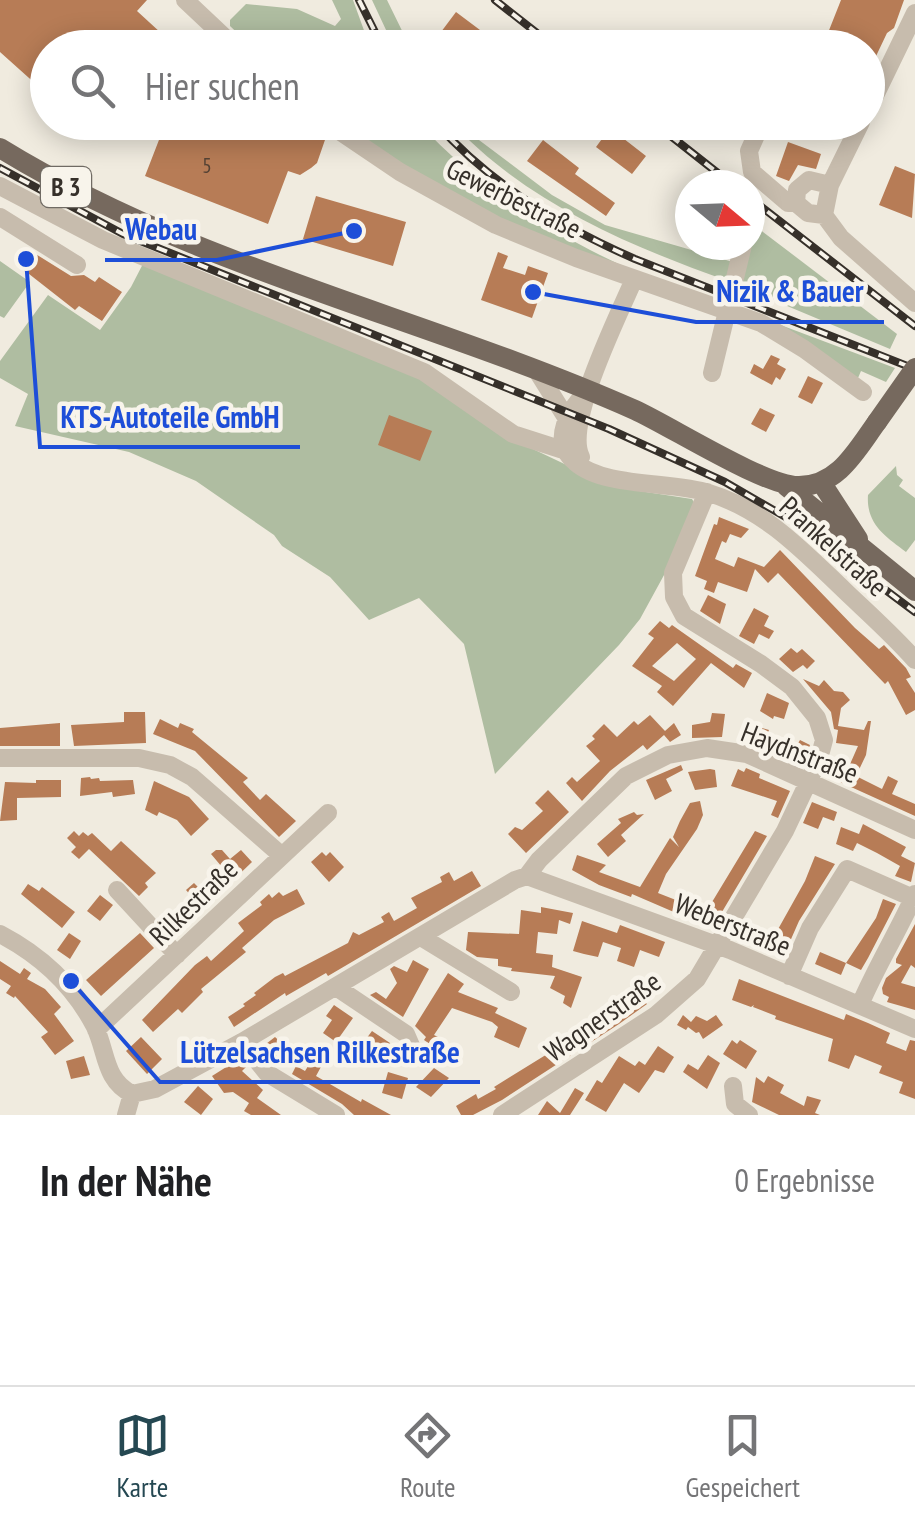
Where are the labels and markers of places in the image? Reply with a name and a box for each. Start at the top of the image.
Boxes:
callout: Webau [105,200,217,260]
callout: Nizik & Bauer [696,262,884,322]
callout: KTS-Autoteile GmbH [40,387,300,447]
callout: Lützelsachsen Rilkestraße [160,1022,480,1082]

